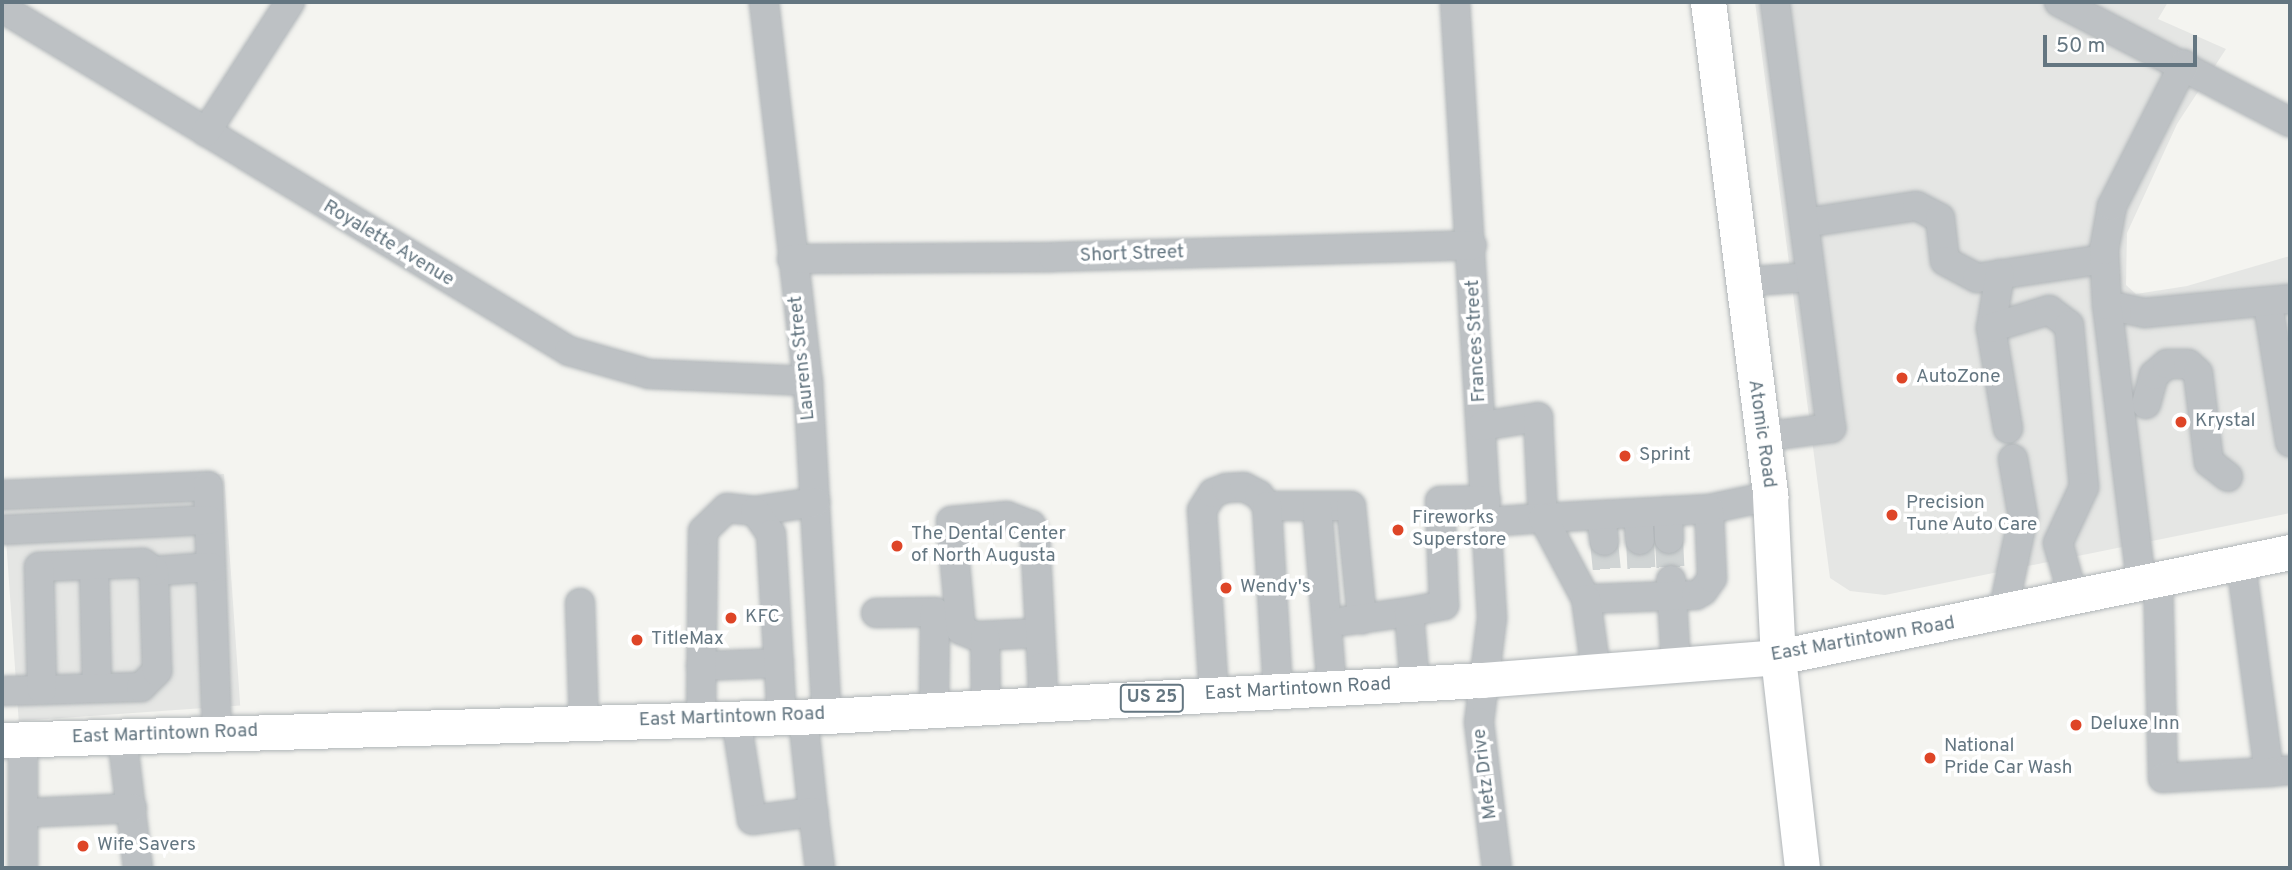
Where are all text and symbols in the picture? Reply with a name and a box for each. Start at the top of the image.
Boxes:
scale bar [2047,21,2201,65]
text: 50 m [2056,33,2105,60]
street label: Royalette Avenue [318,196,458,292]
street label: Short Street [1079,242,1185,268]
street label: Frances Street [1462,279,1492,403]
street label: Laurens Street [785,295,821,421]
place label: AutoZone [1916,367,2000,389]
marker: AutoZone [1894,370,1910,386]
street label: Atomic Road [1742,378,1780,490]
place label: Krystal [2195,411,2255,433]
marker: Krystal [2173,414,2189,430]
place label: Sprint [1639,445,1691,467]
marker: Sprint [1617,448,1633,464]
place label: Precision Tune Auto Care [1906,493,2038,537]
marker: Precision Tune Auto Care [1884,507,1900,523]
place label: Fireworks Superstore [1412,508,1506,552]
marker: Fireworks Superstore [1390,522,1406,538]
place label: The Dental Center of North Augusta [911,524,1066,568]
marker: The Dental Center of North Augusta [889,538,905,554]
place label: Wendy's [1240,577,1311,599]
marker: Wendy's [1218,580,1234,596]
place label: KFC [745,607,780,629]
marker: KFC [723,610,739,626]
street label: East Martintown Road [1769,613,1957,667]
place label: TitleMax [651,629,724,651]
marker: TitleMax [629,632,645,648]
street label: East Martintown Road [1204,674,1392,706]
road number: US 25 [1119,684,1185,712]
street label: East Martintown Road [638,703,826,733]
place label: Deluxe Inn [2090,714,2180,736]
marker: Deluxe Inn [2068,717,2084,733]
street label: East Martintown Road [71,720,259,750]
street label: Metz Drive [1469,727,1503,821]
place label: National Pride Car Wash [1944,736,2073,780]
marker: National Pride Car Wash [1922,750,1938,766]
place label: Wife Savers [97,835,196,857]
marker: Wife Savers [75,838,91,854]

